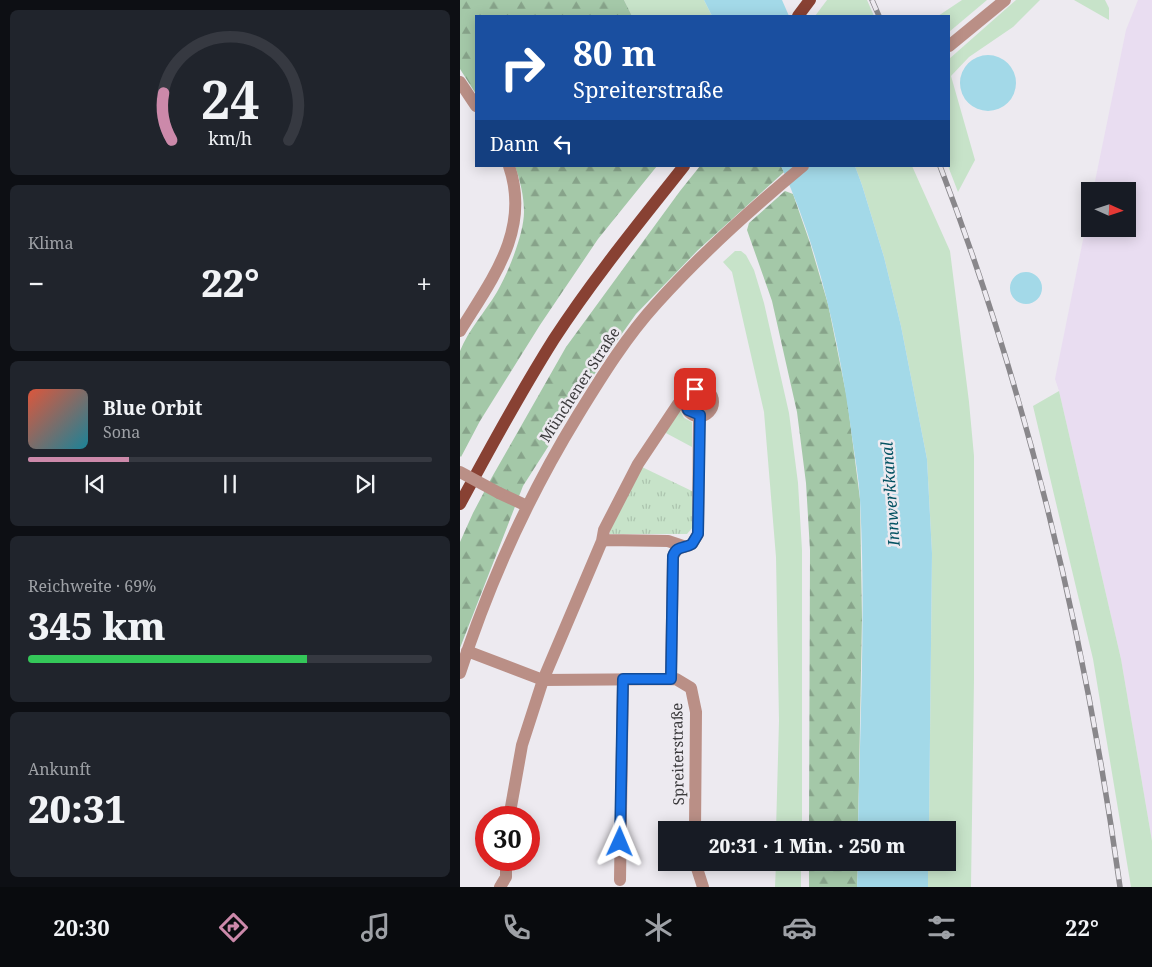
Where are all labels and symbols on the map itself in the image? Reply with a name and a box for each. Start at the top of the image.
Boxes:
north arrow [1081,182,1136,238]
street label: Münchener Straße [534,323,624,446]
pin [674,368,716,410]
water label: Innwerkkanal [875,441,905,548]
street label: Spreiterstraße [666,703,688,805]
speed limit sign: 30 [475,806,540,871]
position arrow [593,815,645,867]

